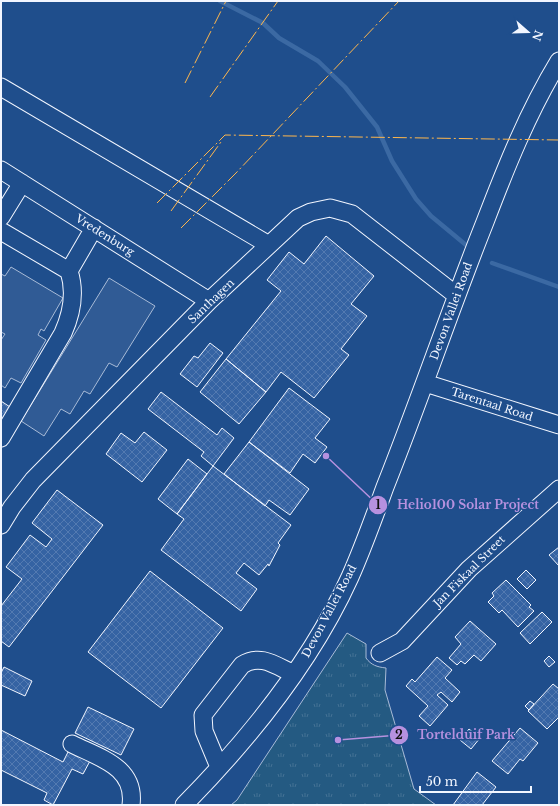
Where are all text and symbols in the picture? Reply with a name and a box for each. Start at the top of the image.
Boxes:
north arrow [508,12,548,52]
text: N [529,28,546,43]
street label: Vredenburg [72,211,138,259]
street label: Devon Vallei Road [427,260,475,362]
street label: Santhagen [185,275,237,327]
street label: Tarentaal Road [449,384,535,424]
callout: Helio100 Solar Project [368,493,547,517]
text: 1 [375,497,381,512]
text: Helio100 Solar Project [397,497,539,512]
street label: Jan Fiskaal Street [429,532,508,611]
street label: Devon Vallei Road [299,562,360,660]
callout: Tortelduif Park [389,723,523,747]
text: 2 [395,727,403,742]
text: Tortelduif Park [417,727,516,742]
scale bar [420,768,531,794]
text: 50 m [426,774,458,789]

